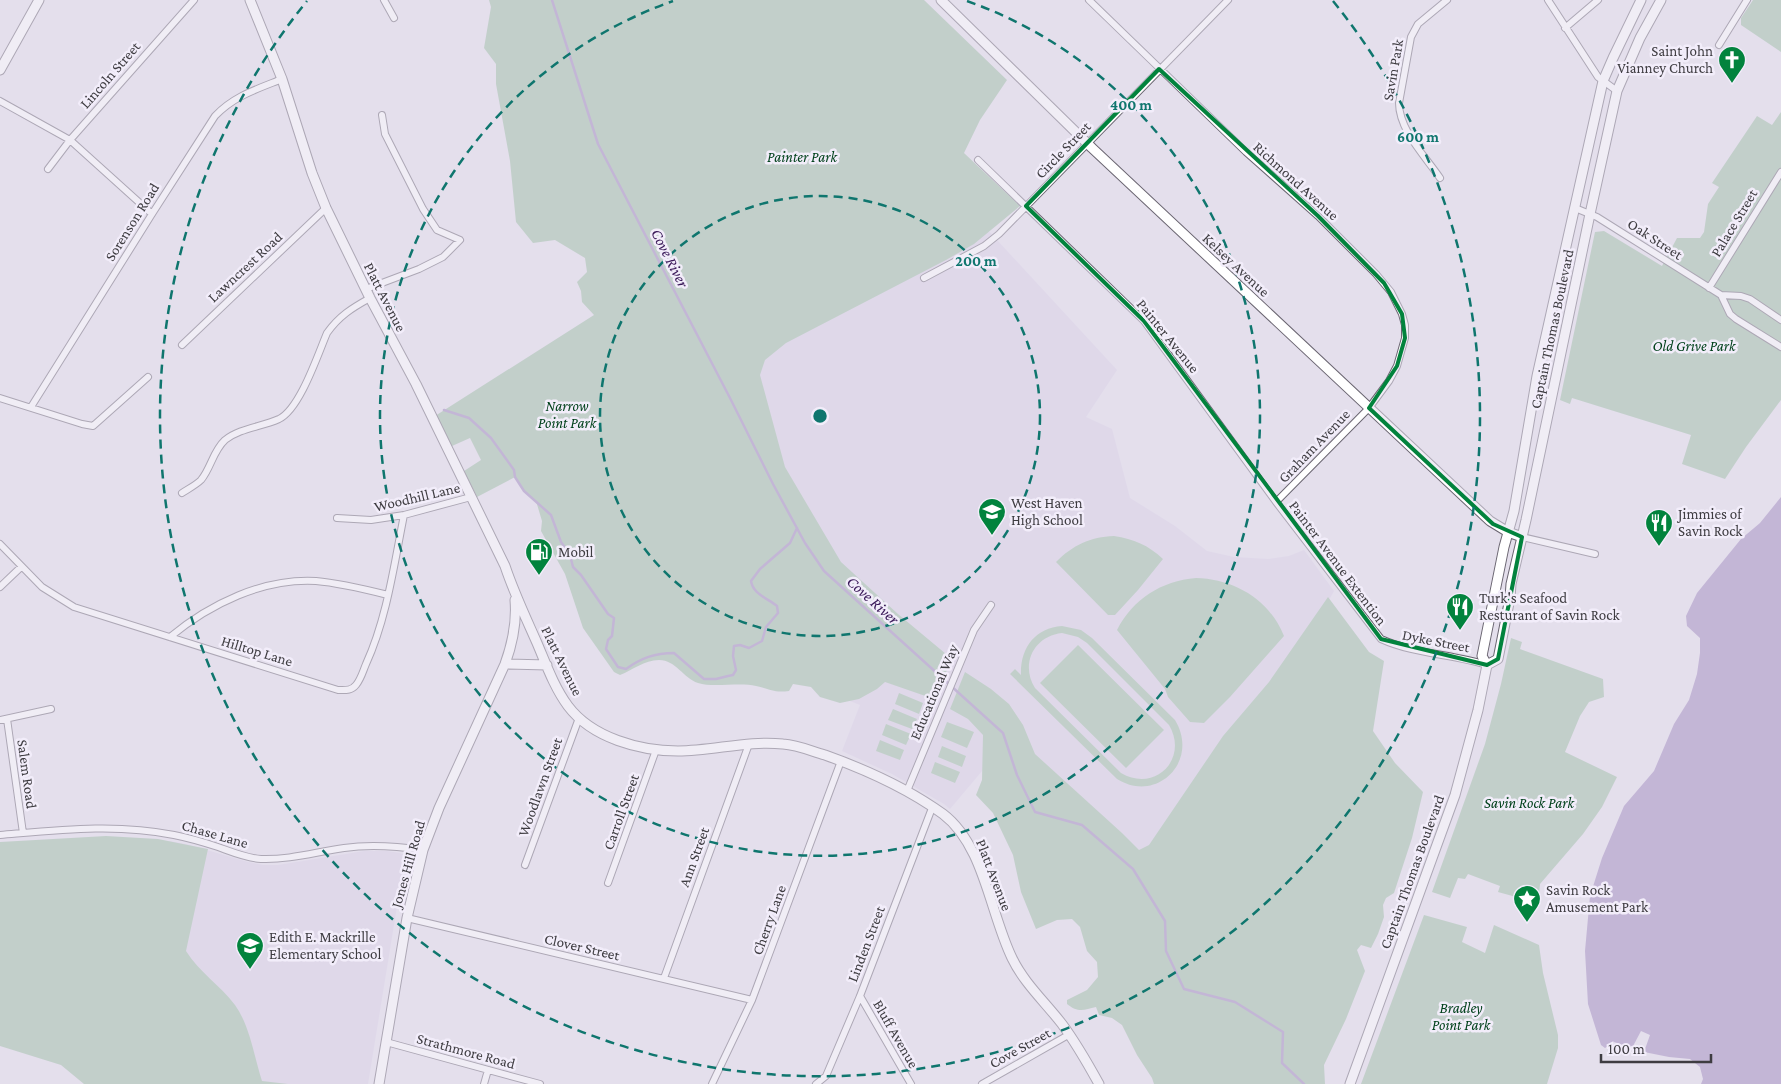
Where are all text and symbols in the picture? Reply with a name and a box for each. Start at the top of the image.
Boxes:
street label: Savin Park [1380,37,1406,102]
street label: Lincoln Street [77,38,144,112]
place label: Saint John Vianney Church [1617,43,1713,77]
church icon: Saint John Vianney Church [1717,45,1747,84]
text: 400 m [1110,97,1152,113]
street label: Circle Street [1032,118,1095,182]
text: 600 m [1397,129,1439,145]
street label: Richmond Avenue [1250,139,1342,224]
park label: Painter Park [767,149,838,165]
street label: Sorenson Road [102,180,162,264]
street label: Palace Street [1708,185,1761,260]
street label: Oak Street [1625,215,1686,263]
water label: Cove River [648,226,692,290]
street label: Lawncrest Road [205,229,285,305]
street label: Kelsey Avenue [1199,230,1273,301]
street label: Captain Thomas Boulevard [1527,248,1578,410]
text: 200 m [955,253,997,269]
street label: Platt Avenue [361,260,409,335]
street label: Painter Avenue [1133,296,1203,376]
park label: Old Grive Park [1652,338,1737,354]
park label: Narrow Point Park [538,398,598,431]
street label: Graham Avenue [1275,406,1353,486]
centre of rings [811,407,829,425]
street label: Woodhill Lane [372,479,462,515]
place label: West Haven High School [1011,495,1083,529]
school or university icon: West Haven High School [977,497,1007,536]
street label: Painter Avenue Extention [1286,498,1390,628]
place label: Jimmies of Savin Rock [1676,506,1743,539]
restaurant icon: Jimmies of Savin Rock [1644,508,1674,547]
fuel station icon: Mobil [524,537,554,576]
place label: Mobil [558,544,594,560]
water label: Cove River [844,573,903,628]
place label: Turk's Seafood Resturant of Savin Rock [1479,590,1620,623]
restaurant icon: Turk's Seafood Resturant of Savin Rock [1445,592,1475,631]
street label: Platt Avenue [538,624,586,699]
street label: Dyke Street [1401,627,1472,657]
street label: Hilltop Lane [219,633,295,671]
street label: Educational Way [907,642,962,743]
street label: Woodlawn Street [515,735,566,839]
street label: Salem Road [14,738,40,810]
street label: Carroll Street [600,771,642,852]
street label: Captain Thomas Boulevard [1377,793,1448,951]
park label: Savin Rock Park [1484,795,1575,811]
street label: Chase Lane [180,817,250,851]
street label: Jones Hill Road [387,818,429,912]
street label: Ann Street [676,824,713,889]
street label: Platt Avenue [973,837,1015,913]
place label: Savin Rock Amusement Park [1546,882,1649,915]
street label: Cherry Lane [749,883,790,957]
place icon: Savin Rock Amusement Park [1512,884,1542,923]
street label: Linden Street [844,903,888,984]
place label: Edith E. Mackrille Elementary School [269,929,381,963]
school or university icon: Edith E. Mackrille Elementary School [235,931,265,970]
street label: Clover Street [543,931,622,964]
street label: Bluff Avenue [870,997,922,1071]
park label: Bradley Point Park [1432,1000,1492,1033]
street label: Cove Street [987,1024,1054,1071]
street label: Strathmore Road [415,1030,517,1072]
scale bar [1601,1032,1711,1064]
text: 100 m [1608,1041,1645,1057]

